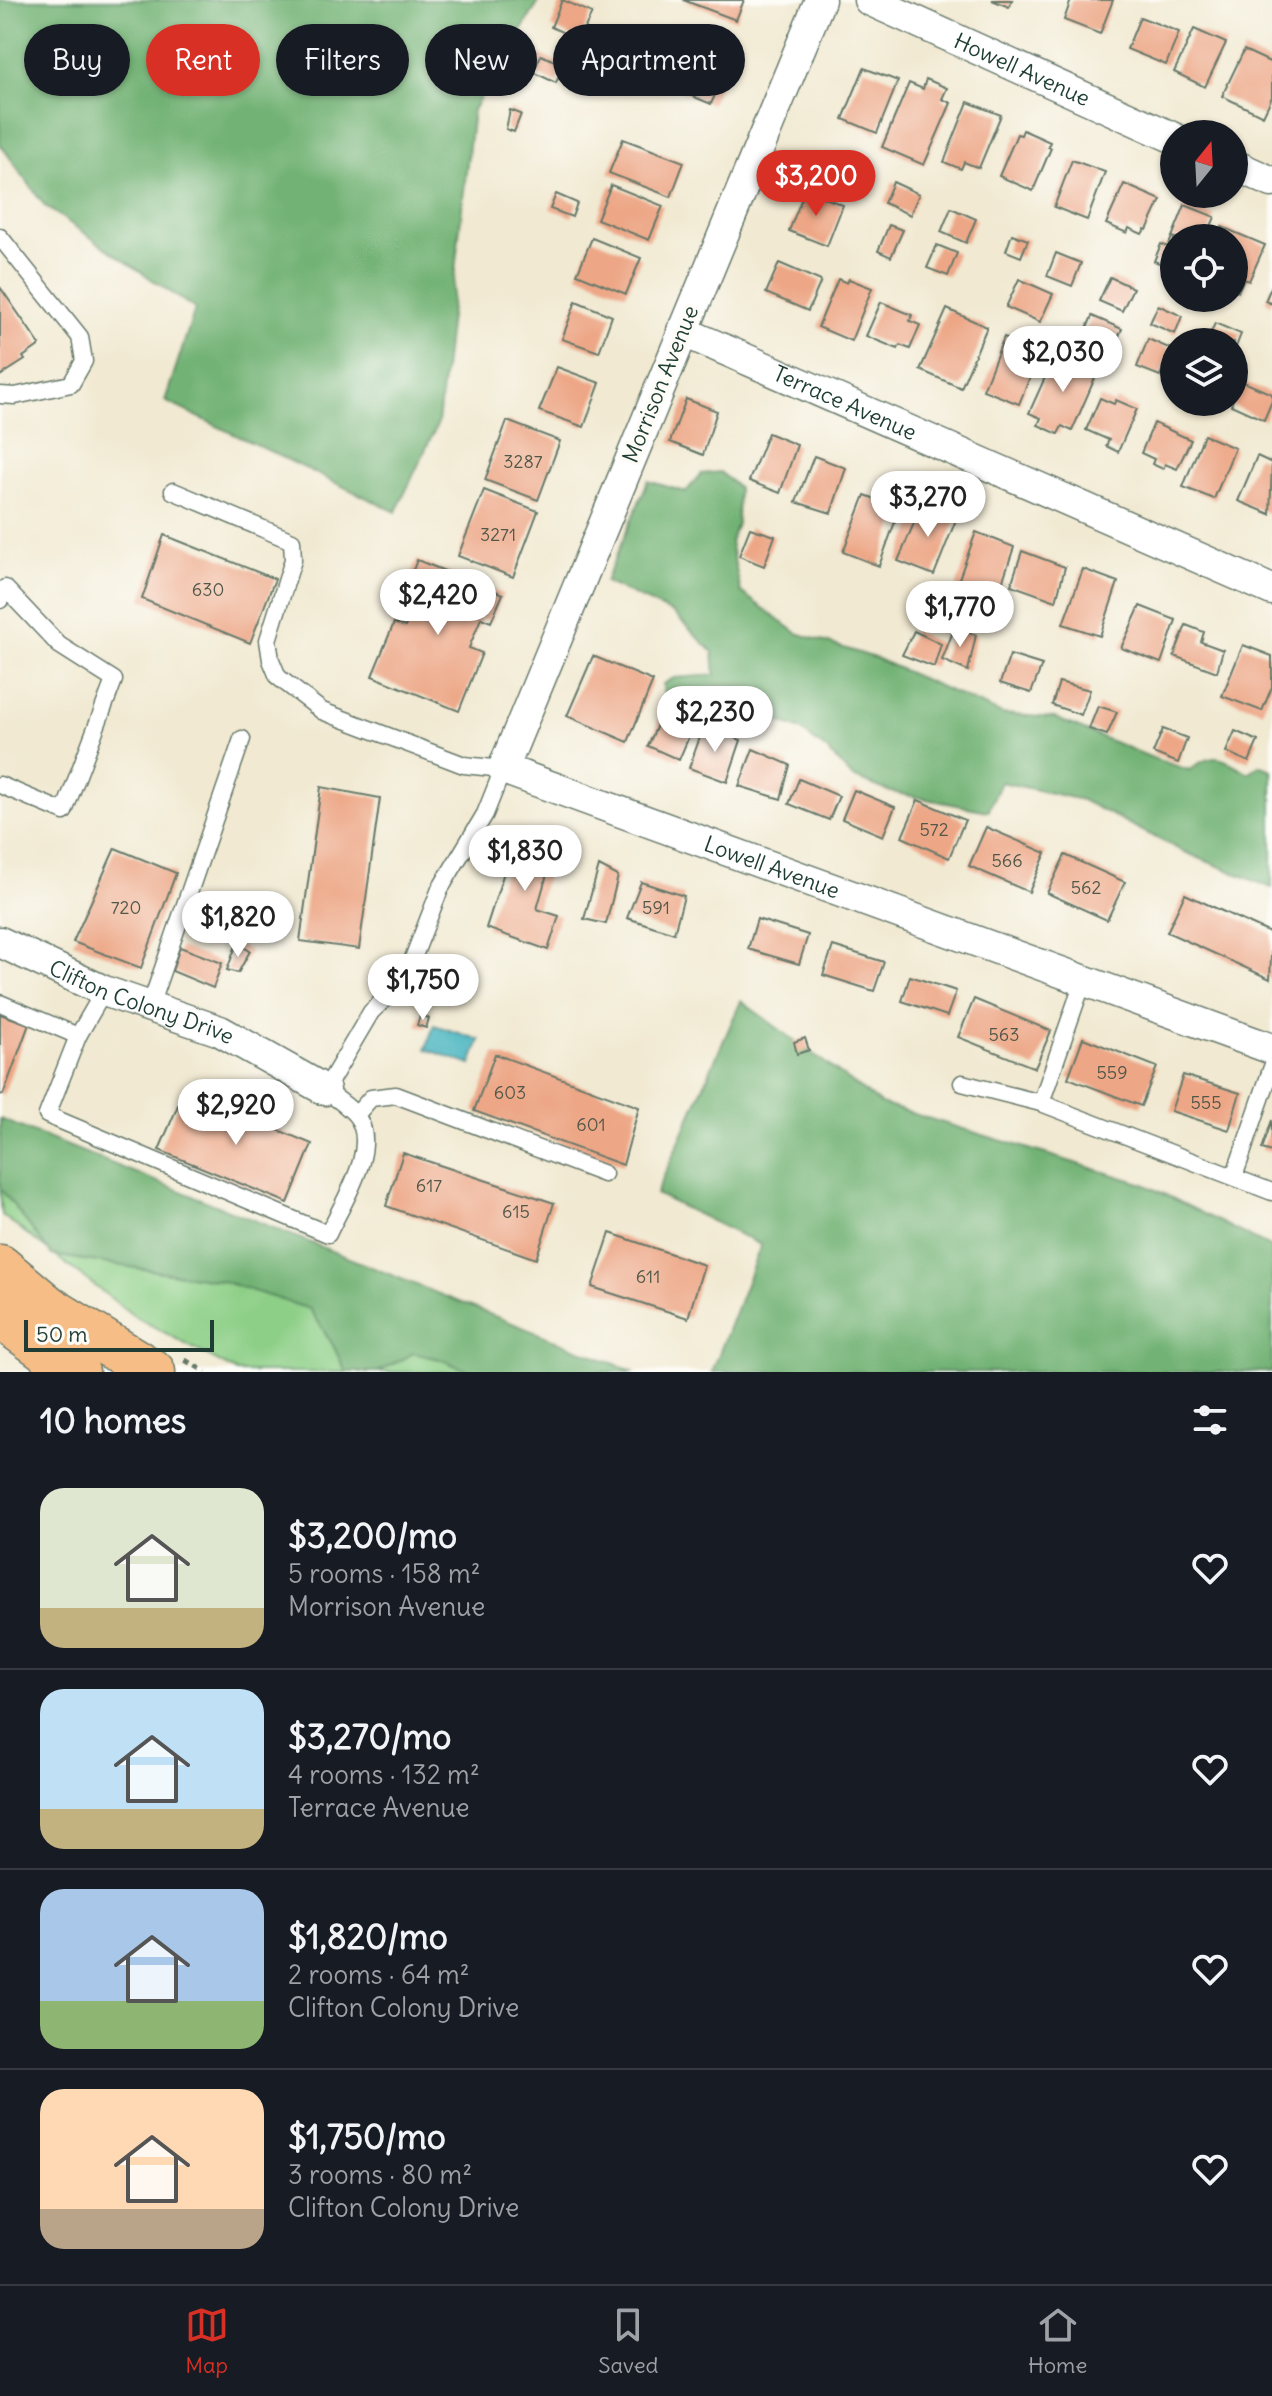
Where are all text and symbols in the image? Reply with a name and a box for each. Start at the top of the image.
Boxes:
chip: Buy [24,24,130,96]
chip: Rent [146,24,260,96]
chip: Filters [276,24,409,96]
chip: New [425,24,537,96]
chip: Apartment [553,24,745,96]
street label: Howell Avenue [950,26,1094,112]
north arrow [1160,120,1248,208]
map controls [1160,120,1248,416]
pin: $3,200 [751,150,881,218]
text: $3,200 [774,159,858,192]
button: locate [1160,224,1248,312]
street label: Morrison Avenue [616,301,704,467]
pin: $2,030 [998,326,1128,394]
button: layers [1160,328,1248,416]
text: $2,030 [1021,335,1105,368]
street label: Terrace Avenue [769,359,921,446]
house number: 3287 [503,450,543,473]
pin: $3,270 [863,471,993,539]
text: $3,270 [889,480,967,513]
house number: 3271 [480,523,516,546]
pin: $2,420 [373,569,503,637]
house number: 630 [192,578,224,601]
text: $2,420 [398,578,478,611]
pin: $1,770 [895,581,1025,649]
text: $1,770 [924,590,996,623]
pin: $2,230 [650,686,780,754]
text: $2,230 [675,695,755,728]
house number: 572 [919,818,949,841]
pin: $1,830 [460,825,590,893]
street label: Lowell Avenue [700,829,844,904]
text: $1,830 [487,834,563,867]
house number: 566 [991,849,1023,872]
house number: 562 [1071,876,1101,899]
pin: $1,820 [173,891,303,959]
house number: 720 [111,896,141,919]
house number: 591 [642,896,670,919]
text: $1,820 [200,900,276,933]
street label: Clifton Colony Drive [45,953,239,1050]
pin: $1,750 [358,954,488,1022]
text: $1,750 [386,963,460,996]
house number: 563 [989,1023,1019,1046]
house number: 559 [1096,1061,1128,1084]
pin: $2,920 [171,1079,301,1147]
house number: 603 [494,1081,526,1104]
text: $2,920 [196,1088,276,1121]
house number: 555 [1190,1091,1222,1114]
house number: 601 [576,1113,606,1136]
house number: 617 [416,1174,442,1197]
house number: 615 [502,1200,530,1223]
house number: 611 [636,1265,660,1288]
scale bar [24,1316,214,1352]
text: 50 m [36,1320,88,1348]
icon: filters [1188,1398,1232,1442]
text: 10 homes [40,1399,186,1442]
text: $3,200/mo [288,1514,457,1557]
icon: home [104,1520,200,1616]
icon: heart [1188,1546,1232,1590]
text: 5 rooms · 158 m² [288,1557,480,1590]
text: Morrison Avenue [288,1590,485,1623]
text: $3,270/mo [288,1715,451,1758]
icon: home [104,1721,200,1817]
icon: heart [1188,1747,1232,1791]
text: 4 rooms · 132 m² [288,1758,480,1791]
text: Terrace Avenue [288,1791,470,1824]
text: $1,820/mo [288,1915,448,1958]
icon: home [104,1921,200,2017]
icon: heart [1188,1947,1232,1991]
text: 2 rooms · 64 m² [288,1958,470,1991]
text: Clifton Colony Drive [288,1991,519,2024]
text: $1,750/mo [288,2115,446,2158]
icon: home [104,2121,200,2217]
icon: heart [1188,2147,1232,2191]
text: 3 rooms · 80 m² [288,2158,472,2191]
text: Clifton Colony Drive [288,2191,519,2224]
tab: Map [185,2303,229,2379]
tab: Saved [598,2303,658,2379]
tab: Home [1028,2303,1087,2379]

